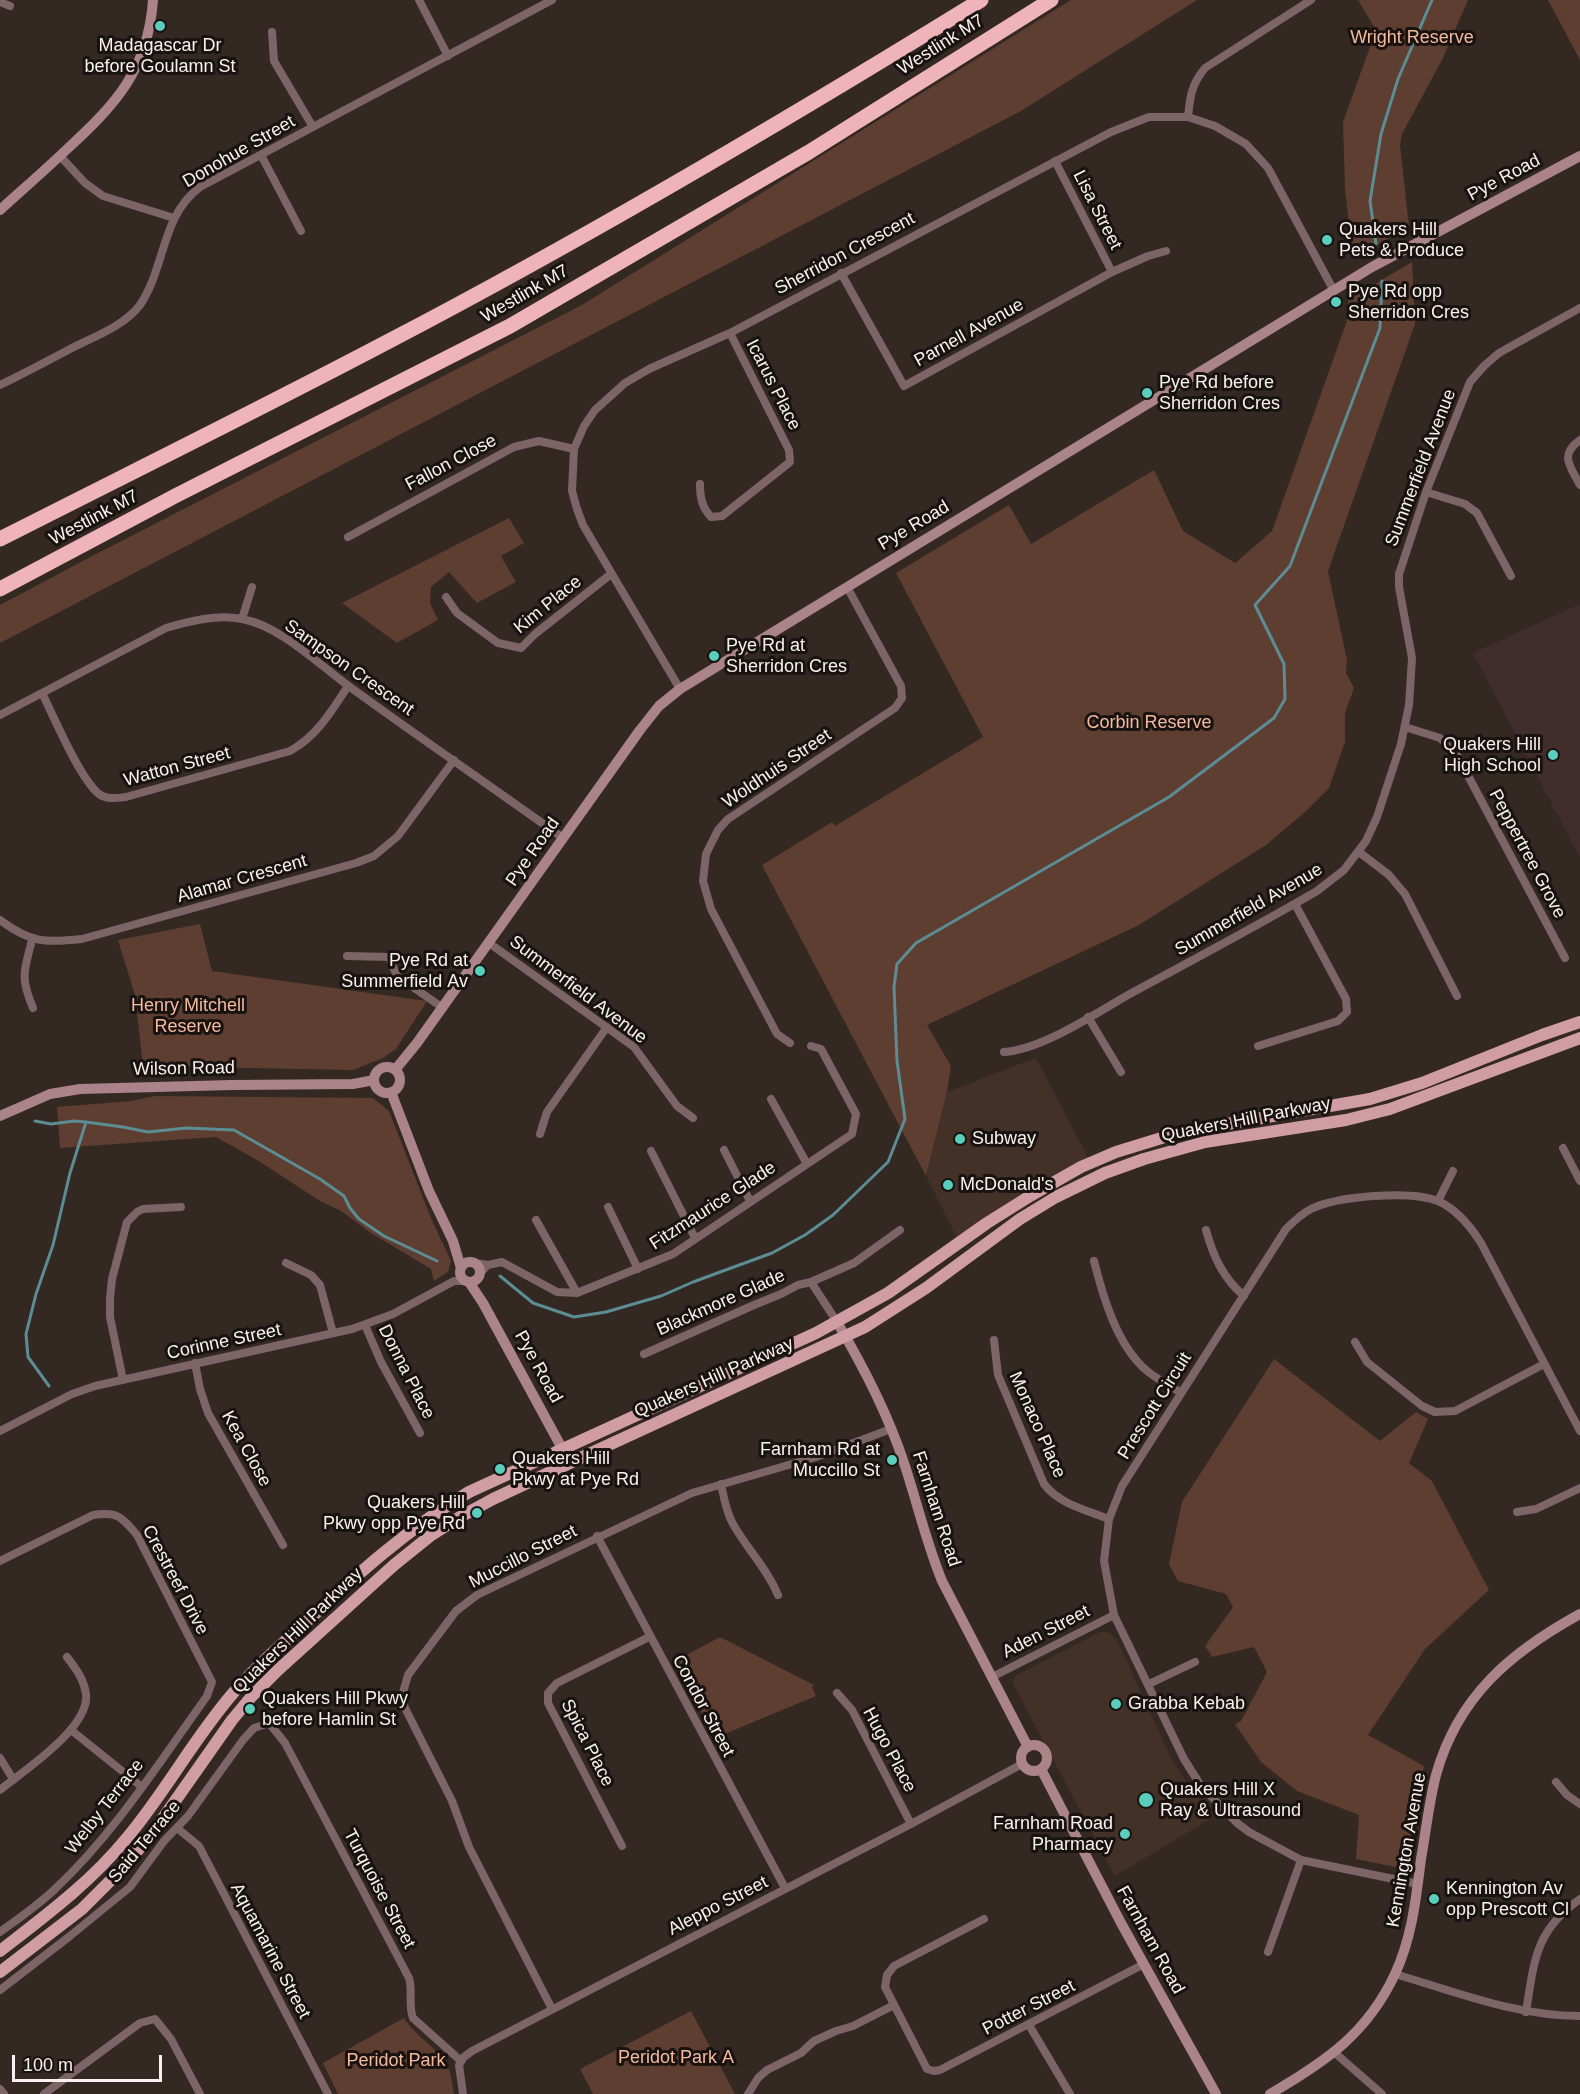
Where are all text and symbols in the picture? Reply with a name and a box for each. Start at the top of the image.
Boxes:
street label: Westlink M7 [894,10,988,80]
marker: Madagascar Dr before Goulamn St [153,19,167,33]
park label: Wright Reserve [1350,27,1474,49]
place label: Madagascar Dr before Goulamn St [84,35,236,78]
street label: Donohue Street [179,111,299,193]
street label: Pye Road [1464,150,1544,206]
street label: Lisa Street [1068,167,1126,253]
street label: Sherridon Crescent [771,208,919,300]
place label: Quakers Hill Pets & Produce [1339,219,1464,262]
marker: Quakers Hill Pets & Produce [1320,233,1334,247]
street label: Westlink M7 [477,260,573,328]
place label: Pye Rd opp Sherridon Cres [1348,281,1469,324]
street label: Parnell Avenue [911,294,1027,372]
marker: Pye Rd opp Sherridon Cres [1329,295,1343,309]
street label: Icarus Place [741,336,805,434]
place label: Pye Rd before Sherridon Cres [1159,372,1280,415]
marker: Pye Rd before Sherridon Cres [1140,386,1154,400]
street label: Summerfield Avenue [1381,386,1461,550]
street label: Fallon Close [402,430,500,496]
street label: Westlink M7 [46,486,142,550]
street label: Pye Road [875,496,953,556]
street label: Kim Place [510,571,586,639]
street label: Sampson Crescent [280,615,418,721]
place label: Pye Rd at Sherridon Cres [726,635,847,678]
marker: Pye Rd at Sherridon Cres [707,649,721,663]
park label: Corbin Reserve [1086,712,1212,734]
street label: Woldhuis Street [718,725,836,813]
place label: Quakers Hill High School [1443,734,1541,777]
street label: Watton Street [121,742,233,792]
marker: Quakers Hill High School [1546,748,1560,762]
street label: Peppertree Grove [1484,786,1570,922]
street label: Pye Road [501,813,565,891]
street label: Alamar Crescent [175,850,309,908]
street label: Summerfield Avenue [1171,859,1327,961]
street label: Summerfield Avenue [505,931,651,1049]
place label: Pye Rd at Summerfield Av [341,950,468,992]
marker: Pye Rd at Summerfield Av [473,964,487,978]
park label: Henry Mitchell Reserve [131,995,245,1038]
street label: Wilson Road [133,1057,235,1081]
street label: Quakers Hill Parkway [1159,1093,1333,1147]
place label: Subway [972,1128,1036,1150]
marker: Subway [953,1132,967,1146]
street label: Fitzmaurice Glade [646,1157,780,1255]
place label: McDonald's [960,1174,1053,1196]
marker: McDonald's [941,1178,955,1192]
street label: Blackmore Glade [654,1265,788,1341]
street label: Corinne Street [165,1319,283,1365]
street label: Donna Place [373,1321,439,1423]
street label: Pye Road [509,1327,567,1407]
street label: Quakers Hill Parkway [631,1333,797,1423]
street label: Prescott Circuit [1114,1349,1196,1463]
street label: Monaco Place [1004,1369,1070,1481]
street label: Kea Close [216,1407,276,1491]
place label: Farnham Rd at Muccillo St [760,1439,880,1482]
place label: Quakers Hill Pkwy at Pye Rd [512,1448,639,1490]
street label: Farnham Road [907,1449,965,1569]
marker: Farnham Rd at Muccillo St [885,1453,899,1467]
marker: Quakers Hill Pkwy at Pye Rd [493,1462,507,1476]
place label: Quakers Hill Pkwy opp Pye Rd [323,1492,465,1534]
marker: Quakers Hill Pkwy opp Pye Rd [470,1506,484,1520]
street label: Muccillo Street [466,1521,580,1593]
street label: Crestreef Drive [137,1522,213,1638]
street label: Quakers Hill Parkway [229,1563,367,1699]
street label: Aden Street [999,1601,1093,1663]
street label: Condor Street [667,1651,739,1761]
place label: Quakers Hill Pkwy before Hamlin St [262,1688,408,1730]
place label: Grabba Kebab [1128,1693,1245,1715]
street label: Spica Place [556,1696,618,1790]
marker: Grabba Kebab [1109,1697,1123,1711]
marker: Quakers Hill Pkwy before Hamlin St [243,1702,257,1716]
street label: Hugo Place [858,1704,920,1796]
street label: Welby Terrace [61,1755,149,1859]
street label: Kennington Avenue [1383,1771,1431,1929]
place label: Quakers Hill X Ray & Ultrasound [1160,1779,1301,1822]
marker: Quakers Hill X Ray & Ultrasound [1137,1791,1155,1809]
street label: Said Terrace [104,1796,186,1888]
place label: Farnham Road Pharmacy [993,1813,1113,1856]
street label: Turquoise Street [338,1825,420,1953]
marker: Farnham Road Pharmacy [1118,1827,1132,1841]
street label: Aleppo Street [665,1872,771,1940]
place label: Kennington Av opp Prescott Cl [1446,1878,1569,1920]
street label: Aquamarine Street [225,1880,315,2022]
street label: Farnham Road [1111,1882,1189,1998]
marker: Kennington Av opp Prescott Cl [1427,1892,1441,1906]
street label: Potter Street [979,1975,1079,2041]
scale bar [15,2043,165,2081]
park label: Peridot Park A [618,2047,734,2069]
park label: Peridot Park [346,2050,446,2072]
text: 100 m [23,2055,73,2075]

